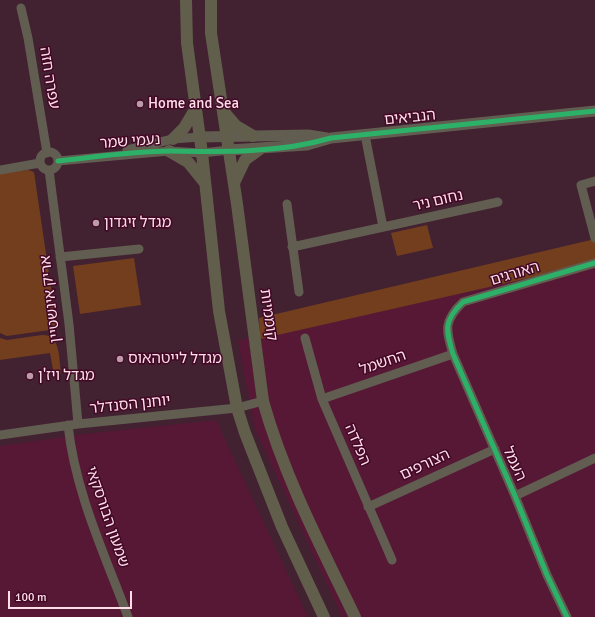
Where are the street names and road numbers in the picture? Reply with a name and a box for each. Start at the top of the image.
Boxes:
street label: עפרה חזה [35,46,63,110]
street label: הנביאים [383,106,437,130]
street label: נעמי שמר [99,131,161,153]
street label: נחום ניר [411,186,465,216]
street label: אריק אינשטיין [37,254,65,344]
street label: האורגים [488,258,542,290]
street label: קוממיות [255,288,281,342]
street label: החשמל [357,347,409,379]
street label: יוחנן הסנדלר [89,392,171,418]
street label: הפלדה [340,422,374,468]
street label: העמל [498,444,530,484]
street label: הצורפים [397,446,453,484]
street label: שמעון הבורסקאי [81,464,133,570]

